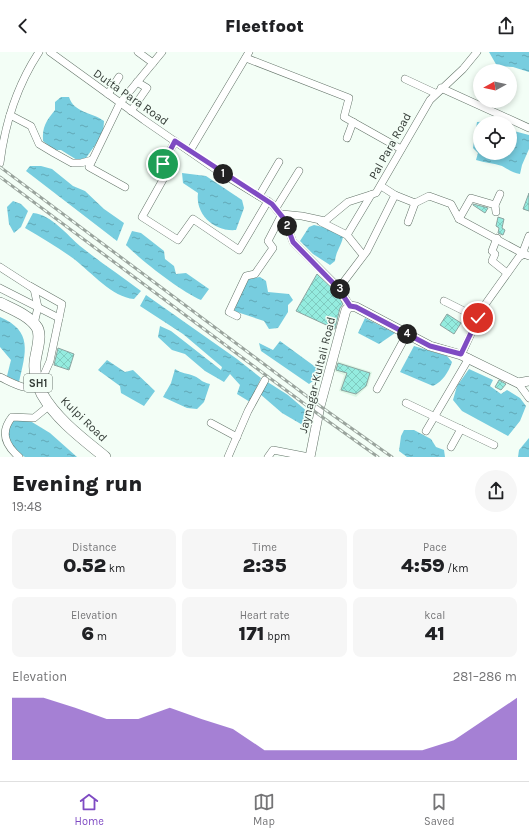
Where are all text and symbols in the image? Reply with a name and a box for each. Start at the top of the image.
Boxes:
icon: back [12,15,34,37]
text: Fleetfoot [225,15,304,37]
icon: share [495,15,517,37]
north arrow [473,64,517,108]
map controls [473,64,517,160]
street label: Dutta Para Road [91,66,171,128]
street label: Pal Para Road [366,110,414,182]
button: locate [473,116,517,160]
pin [146,147,180,181]
icon: arrive [152,153,174,175]
pin: 1 [213,164,233,184]
text: 1 [221,167,225,180]
pin: 2 [277,216,297,236]
text: 2 [284,219,290,232]
pin: 3 [330,279,350,299]
text: 3 [337,282,343,295]
pin [461,301,495,335]
icon: check [467,307,489,329]
street label: Jaynagar-Kultali Road [296,315,338,435]
pin: 4 [397,324,417,344]
text: 4 [404,327,410,340]
road number: SH1 [24,374,52,392]
street label: Kulpi Road [58,393,110,445]
button: share [475,470,517,512]
text: Evening run [12,471,142,497]
text: 19:48 [12,499,42,514]
text: Distance [72,541,116,554]
text: Time [252,541,277,554]
text: Pace [423,541,447,554]
text: 0.52 [63,554,106,577]
text: 2:35 [243,554,286,577]
text: 4:59 [401,554,445,577]
text: km [106,562,125,575]
text: /km [445,562,469,575]
text: Elevation [71,609,117,622]
text: Heart rate [240,609,289,622]
text: kcal [424,609,445,622]
text: 6 [81,622,94,645]
text: 171 [239,622,265,645]
text: 41 [425,622,445,645]
text: m [94,630,107,643]
text: bpm [265,630,290,643]
text: Elevation [12,669,67,684]
text: 281–286 m [453,669,517,684]
tab: Home [75,791,104,828]
tab: Map [253,791,275,828]
tab: Saved [424,791,454,828]

